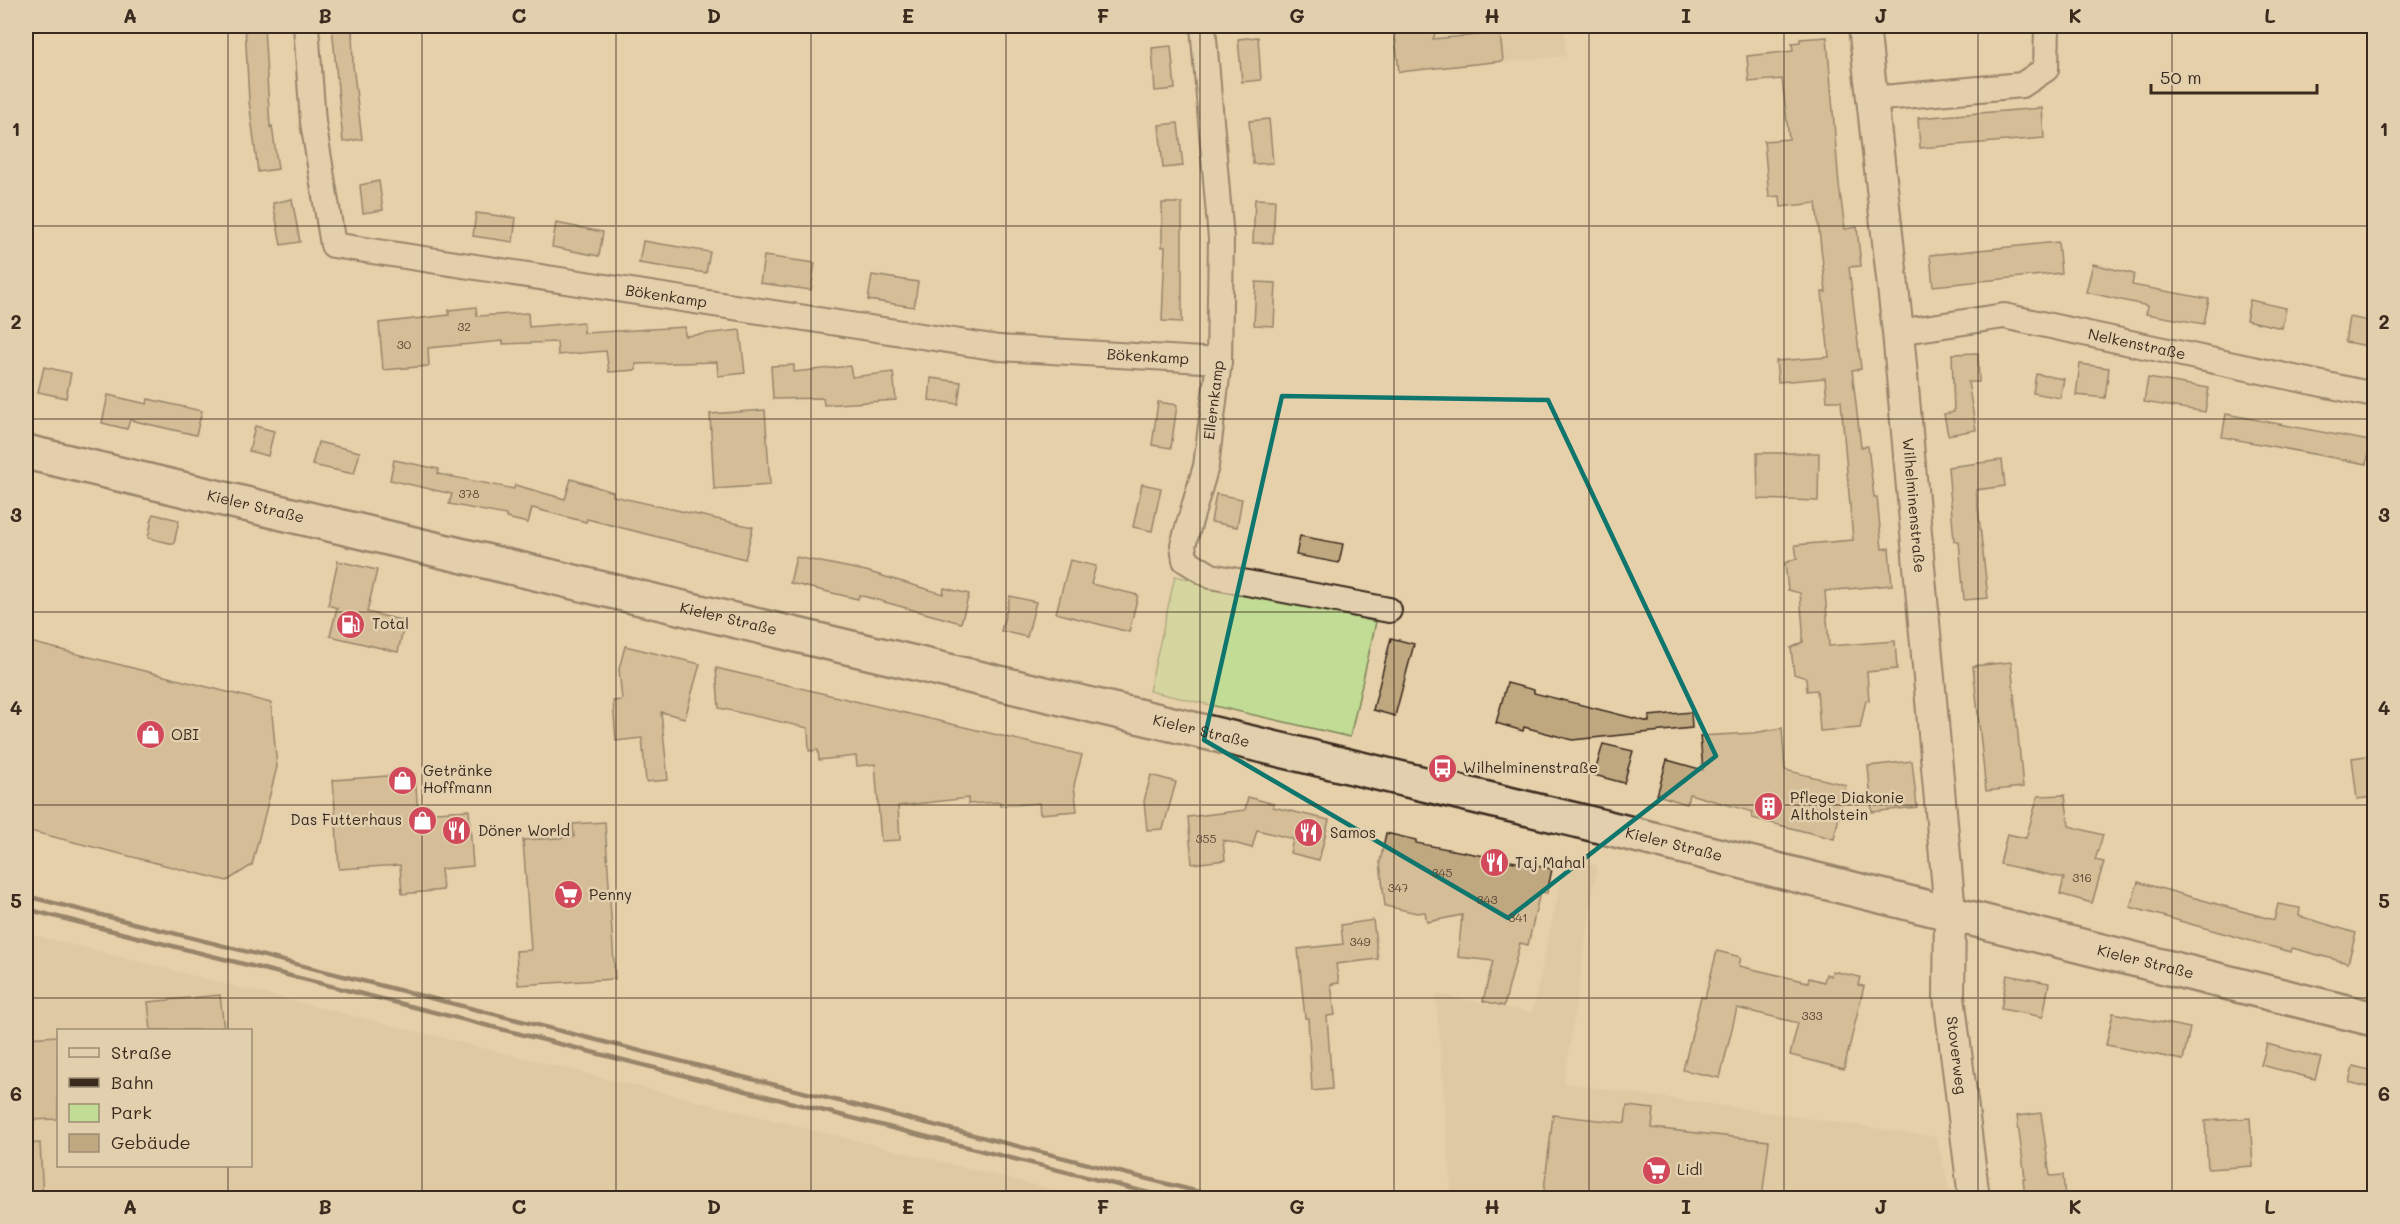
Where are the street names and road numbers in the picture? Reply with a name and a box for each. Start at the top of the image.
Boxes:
street label: Bökenkamp [624,279,709,312]
street label: Nelkenstraße [2086,323,2188,364]
street label: Bökenkamp [1106,343,1190,368]
street label: Ellernkamp [1198,359,1228,441]
street label: Wilhelminenstraße [1899,437,1931,574]
street label: Kieler Straße [205,484,306,527]
street label: Kieler Straße [678,597,779,639]
street label: Kieler Straße [1151,709,1252,751]
street label: Kieler Straße [1624,822,1725,865]
street label: Kieler Straße [2095,939,2196,983]
street label: Stoverweg [1943,1015,1972,1096]

